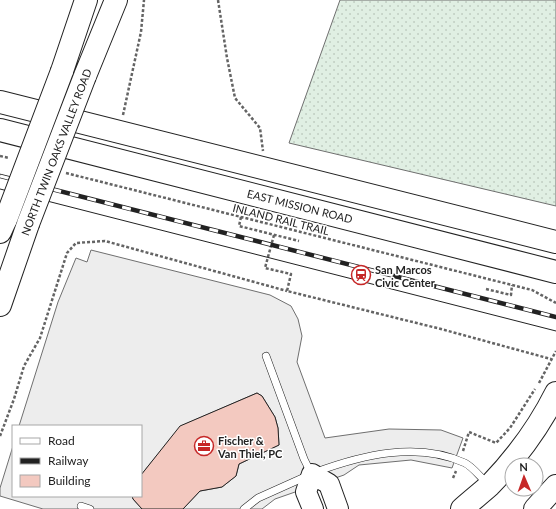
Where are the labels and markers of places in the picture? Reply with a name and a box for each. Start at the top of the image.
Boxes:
place label: San Marcos Civic Center [375,263,436,289]
station icon: San Marcos Civic Center [350,264,372,286]
place label: Fischer & Van Thiel, PC [217,434,283,460]
office icon: Fischer & Van Thiel, PC [193,435,215,457]

